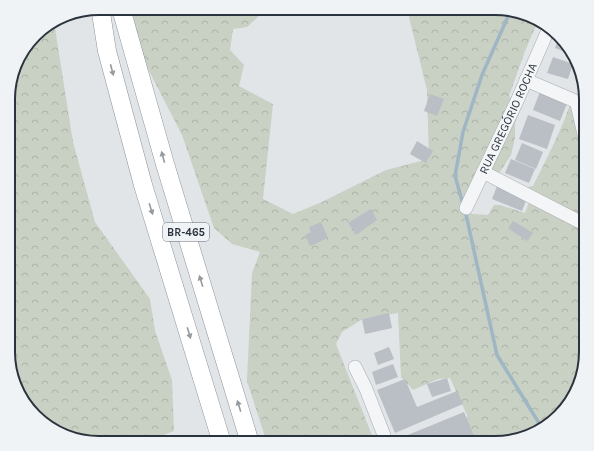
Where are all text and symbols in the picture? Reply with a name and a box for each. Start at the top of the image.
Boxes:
street label: RUA GREGÓRIO ROCHA [476,61,540,176]
one-way arrow [109,64,115,76]
one-way arrow [160,151,166,163]
one-way arrow [148,203,154,215]
road number: BR-465 [163,223,209,241]
one-way arrow [198,275,204,287]
one-way arrow [186,327,192,339]
one-way arrow [236,399,242,411]

